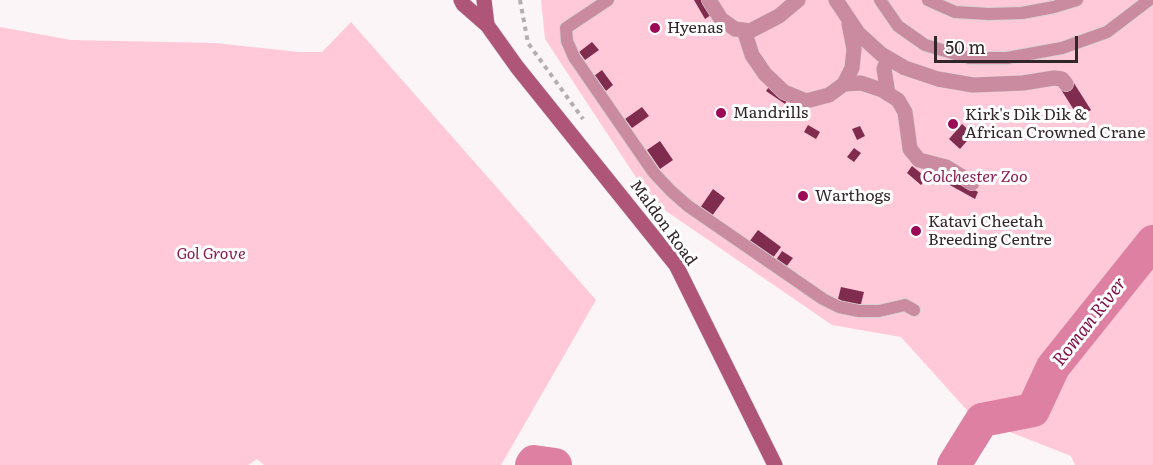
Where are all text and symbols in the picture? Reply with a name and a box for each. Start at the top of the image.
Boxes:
place label: Hyenas [667,18,723,38]
marker: Hyenas [648,21,662,35]
scale bar [937,24,1081,62]
text: 50 m [945,33,986,60]
place label: Mandrills [733,103,808,123]
place label: Kirk's Dik Dik & African Crowned Crane [965,105,1145,143]
marker: Mandrills [714,106,728,120]
marker: Kirk's Dik Dik & African Crowned Crane [946,117,960,131]
park label: Colchester Zoo [922,167,1028,187]
street label: Maldon Road [626,176,700,270]
place label: Warthogs [815,186,890,206]
marker: Warthogs [796,189,810,203]
place label: Katavi Cheetah Breeding Centre [928,212,1052,250]
marker: Katavi Cheetah Breeding Centre [909,224,923,238]
park label: Gol Grove [176,244,246,264]
water label: Roman River [1049,273,1131,371]

